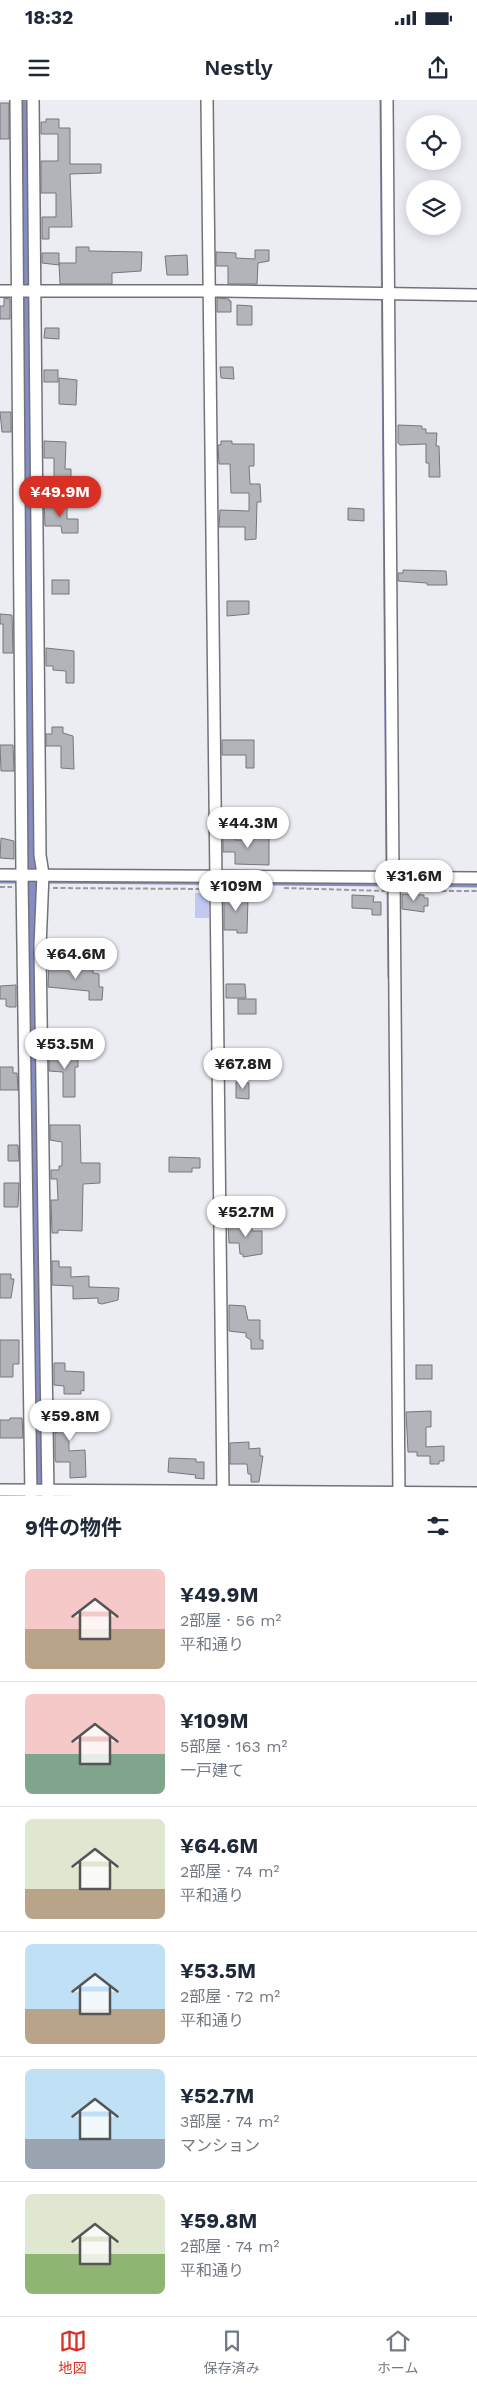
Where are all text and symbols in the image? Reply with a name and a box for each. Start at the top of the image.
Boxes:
text: 18:32 [25,6,73,29]
icon: menu [25,54,53,82]
icon: share [424,54,452,82]
text: Nestly [204,55,273,80]
map controls [406,115,461,235]
button: locate [406,115,461,170]
button: layers [406,180,461,235]
pin: ¥49.9M [19,476,101,518]
text: ¥49.9M [30,482,90,501]
pin: ¥44.3M [207,806,289,849]
text: ¥44.3M [218,813,278,832]
pin: ¥31.6M [373,860,455,902]
text: ¥31.6M [386,866,442,885]
pin: ¥109M [201,870,271,912]
text: ¥109M [210,876,262,895]
pin: ¥64.6M [35,938,117,980]
text: ¥64.6M [46,944,106,963]
pin: ¥53.5M [24,1028,106,1070]
text: ¥53.5M [36,1034,94,1053]
pin: ¥67.8M [202,1048,284,1090]
text: ¥67.8M [214,1054,272,1073]
pin: ¥52.7M [205,1196,287,1238]
text: ¥52.7M [218,1202,274,1221]
pin: ¥59.8M [29,1400,111,1442]
text: ¥59.8M [41,1406,99,1425]
icon: filters [424,1512,452,1540]
text: 9件の物件 [25,1515,122,1540]
text: ¥49.9M [180,1582,259,1607]
icon: home [65,1589,125,1649]
text: 2部屋 · 56 m² [180,1611,281,1630]
text: 平和通り [180,1635,244,1654]
text: ¥109M [180,1708,249,1733]
icon: home [65,1714,125,1774]
text: 5部屋 · 163 m² [180,1737,287,1756]
text: 一戸建て [180,1761,244,1780]
text: ¥64.6M [180,1833,258,1858]
icon: home [65,1839,125,1899]
text: 2部屋 · 74 m² [180,1862,279,1881]
text: 平和通り [180,1886,244,1905]
text: ¥53.5M [180,1958,256,1983]
icon: home [65,1964,125,2024]
text: 2部屋 · 72 m² [180,1987,280,2006]
text: 平和通り [180,2011,244,2030]
text: ¥52.7M [180,2083,254,2108]
icon: home [65,2089,125,2149]
text: 3部屋 · 74 m² [180,2112,279,2131]
text: マンション [180,2136,260,2155]
text: ¥59.8M [180,2208,257,2233]
icon: home [65,2214,125,2274]
text: 2部屋 · 74 m² [180,2237,279,2256]
text: 平和通り [180,2261,244,2280]
tab: 地図 [59,2327,87,2377]
tab: 保存済み [204,2327,260,2377]
tab: ホーム [377,2327,418,2377]

